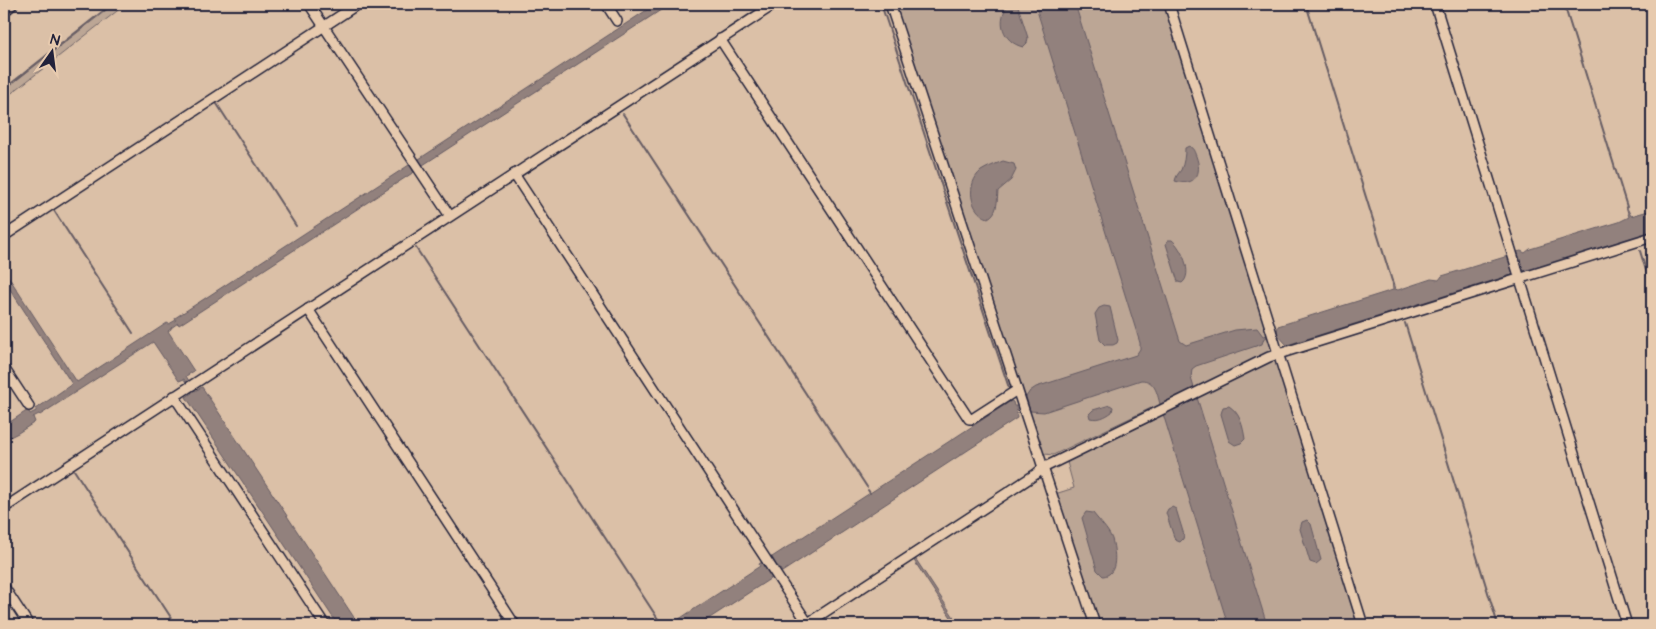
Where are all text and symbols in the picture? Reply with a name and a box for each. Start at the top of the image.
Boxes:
north arrow [28,28,78,78]
text: N [48,30,62,51]

